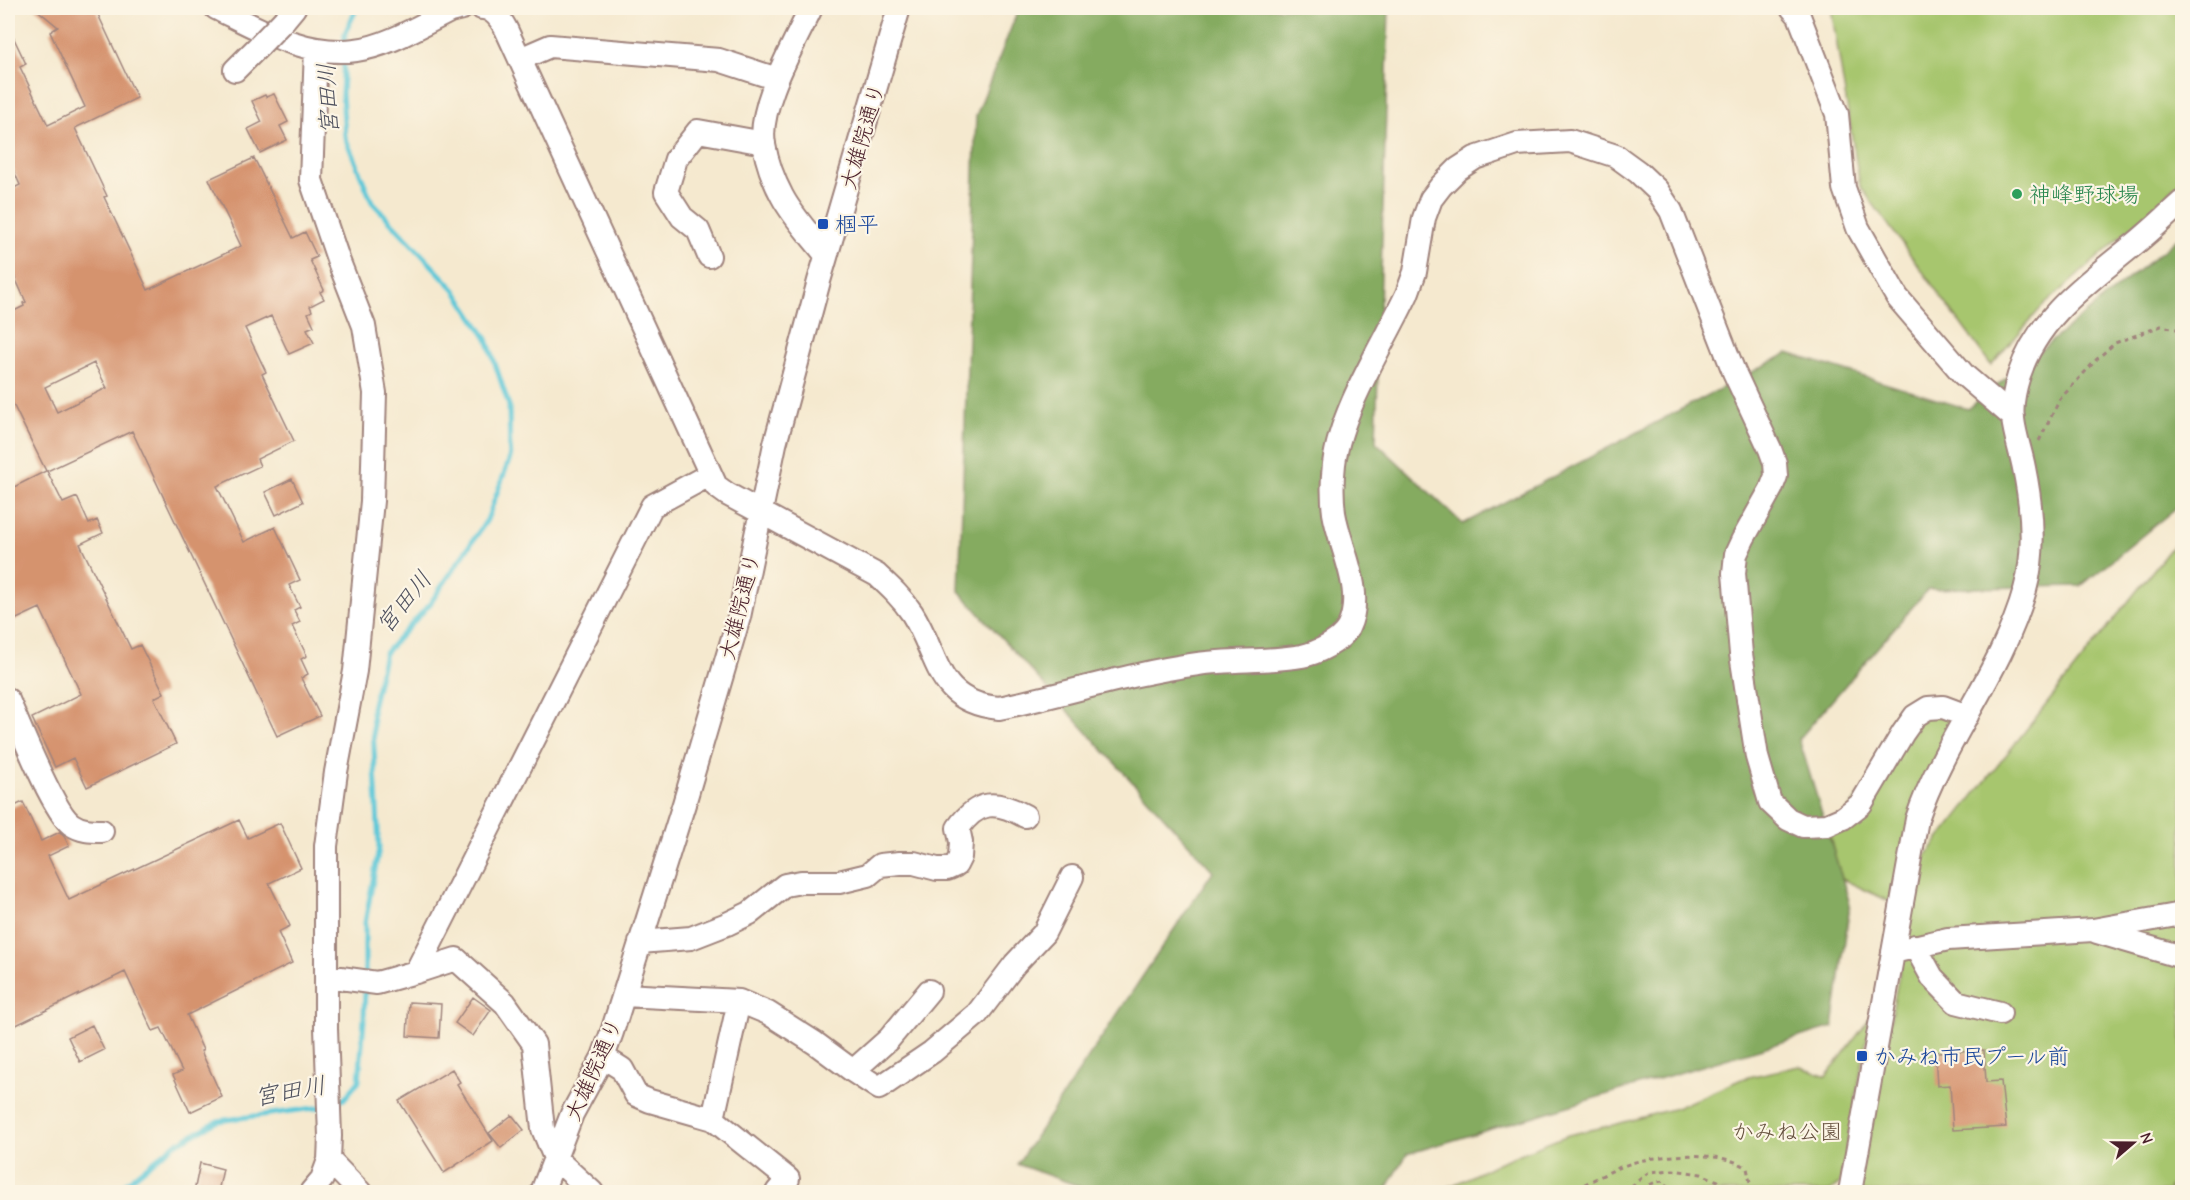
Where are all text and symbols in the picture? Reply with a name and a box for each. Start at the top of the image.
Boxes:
water label: 宮田川 [312,62,344,136]
street label: 大雄院通り [835,80,891,193]
place label: 神峰野球場 [2029,182,2139,208]
marker: 神峰野球場 [2010,187,2024,201]
place label: 椢平 [835,212,879,238]
marker: 椢平 [816,217,830,231]
street label: 大雄院通り [714,550,766,663]
water label: 宮田川 [370,565,438,639]
street label: 大雄院通り [560,1014,628,1125]
place label: かみね市民プール前 [1874,1044,2069,1070]
marker: かみね市民プール前 [1855,1049,1869,1063]
water label: 宮田川 [252,1071,328,1111]
north arrow [2103,1113,2163,1173]
park label: かみね公園 [1732,1119,1842,1145]
text: N [2136,1130,2156,1146]

